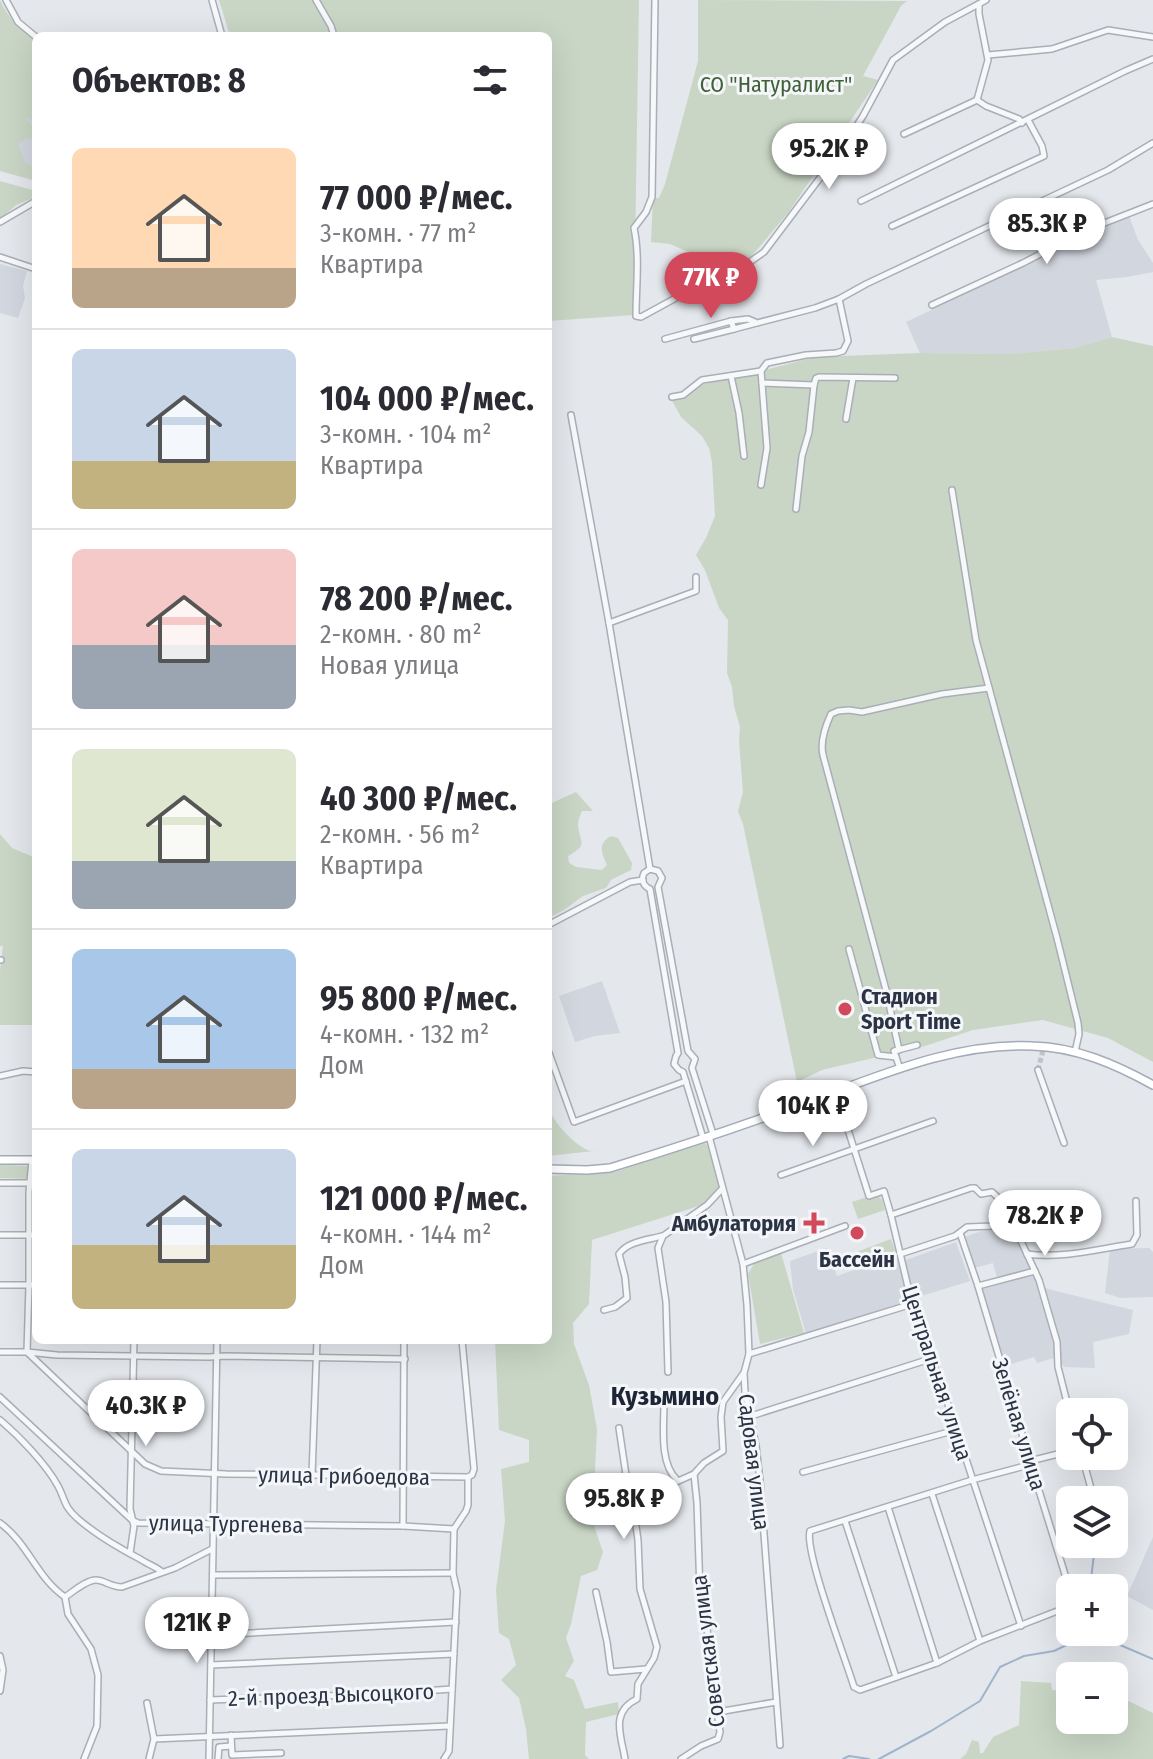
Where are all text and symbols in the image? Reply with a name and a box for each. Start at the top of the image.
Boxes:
icon: filters [468,58,512,102]
text: Объектов: 8 [72,60,246,101]
park label: СО "Натуралист" [700,71,852,98]
pin: 95.2K ₽ [755,123,903,191]
text: 95.2K ₽ [790,133,868,164]
text: 77 000 ₽/мес. [320,177,513,218]
icon: home [136,180,232,276]
pin: 85.3K ₽ [973,198,1121,266]
text: 85.3K ₽ [1007,208,1087,239]
text: 3-комн. · 77 m² [320,218,476,249]
text: Квартира [320,249,424,280]
pin: 77K ₽ [655,252,767,320]
text: 77K ₽ [683,262,739,293]
text: 104 000 ₽/мес. [320,378,534,419]
icon: home [136,381,232,477]
text: 3-комн. · 104 m² [320,419,492,450]
text: Квартира [320,450,424,481]
text: 78 200 ₽/мес. [320,578,513,619]
icon: home [136,581,232,677]
text: 2-комн. · 80 m² [320,619,482,650]
text: Новая улица [320,650,459,681]
text: 40 300 ₽/мес. [320,778,517,819]
icon: home [136,781,232,877]
text: 2-комн. · 56 m² [320,819,480,850]
text: Квартира [320,850,424,881]
text: 95 800 ₽/мес. [320,978,517,1019]
icon: home [136,981,232,1077]
place label: Стадион Sport Time [861,983,961,1035]
marker: Стадион Sport Time [836,1000,854,1018]
text: 4-комн. · 132 m² [320,1019,489,1050]
text: Дом [320,1050,364,1081]
pin: 104K ₽ [748,1080,878,1148]
text: 104K ₽ [776,1090,850,1121]
text: 121 000 ₽/мес. [320,1178,527,1219]
icon: home [136,1181,232,1277]
pin: 78.2K ₽ [971,1190,1119,1258]
text: 78.2K ₽ [1007,1200,1084,1231]
place label: Амбулатория [671,1210,796,1237]
marker: Амбулатория [803,1212,825,1234]
text: 4-комн. · 144 m² [320,1219,491,1250]
marker: Бассейн [848,1224,866,1242]
place label: Бассейн [819,1246,895,1273]
text: Дом [320,1250,364,1281]
street label: Центральная улица [896,1282,978,1464]
street label: Зелёная улица [986,1355,1052,1493]
pin: 40.3K ₽ [72,1380,220,1448]
district label: Кузьмино [611,1381,719,1412]
text: 40.3K ₽ [106,1390,186,1421]
street label: Садовая улица [732,1392,776,1532]
map controls [1056,1398,1128,1734]
button: locate [1056,1398,1128,1470]
street label: улица Грибоедова [258,1461,430,1491]
pin: 95.8K ₽ [550,1473,698,1541]
text: 95.8K ₽ [584,1483,664,1514]
button: layers [1056,1486,1128,1558]
street label: улица Тургенева [149,1509,303,1539]
street label: Советская улица [685,1573,731,1729]
button: + [1056,1574,1128,1646]
pin: 121K ₽ [132,1597,262,1665]
text: 121K ₽ [163,1607,231,1638]
button: − [1056,1662,1128,1734]
street label: 2-й проезд Высоцкого [228,1678,434,1712]

